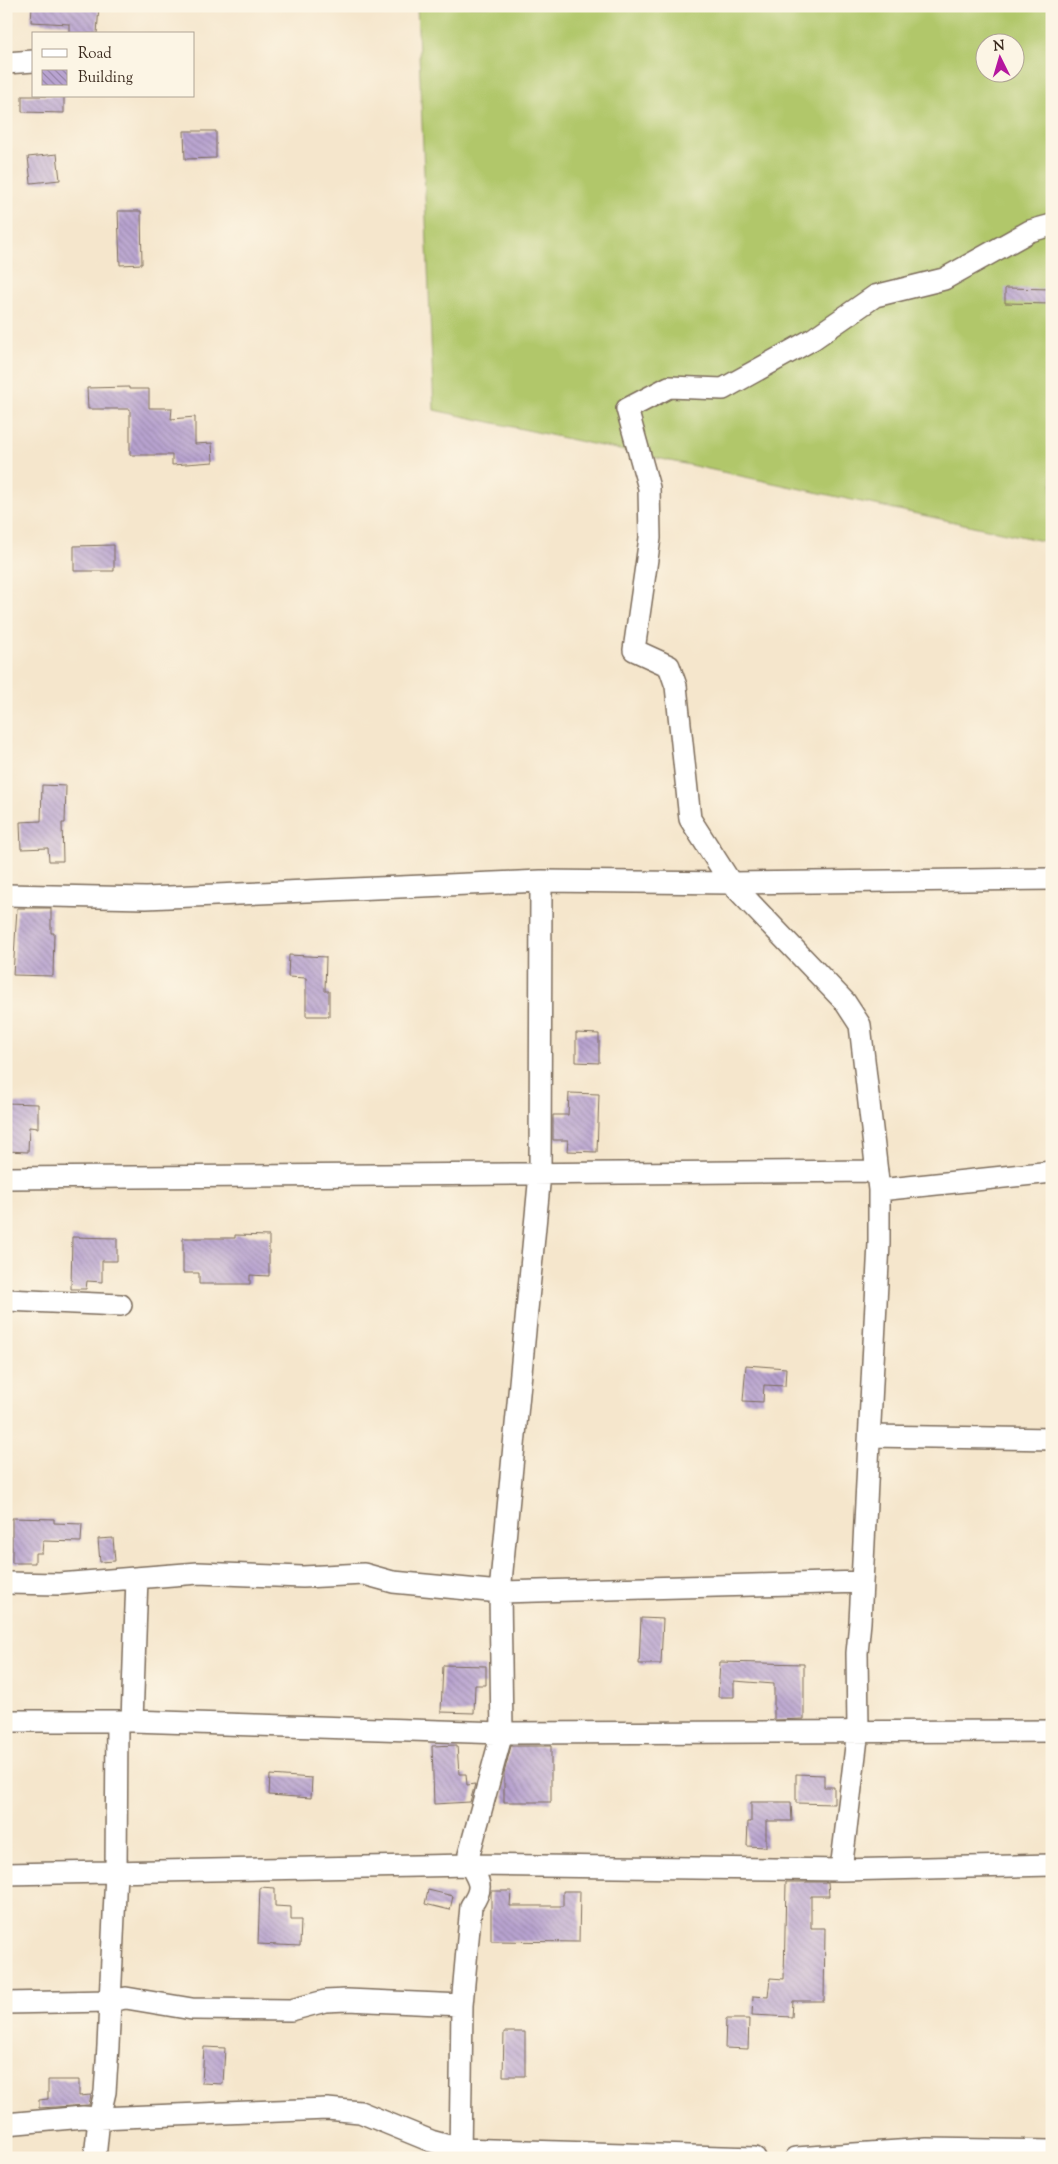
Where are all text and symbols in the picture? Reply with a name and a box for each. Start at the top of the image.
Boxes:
legend [32,32,195,98]
north arrow [976,32,1026,82]
text: N [993,37,1005,57]
text: Road [78,44,112,65]
text: Building [78,68,133,89]

